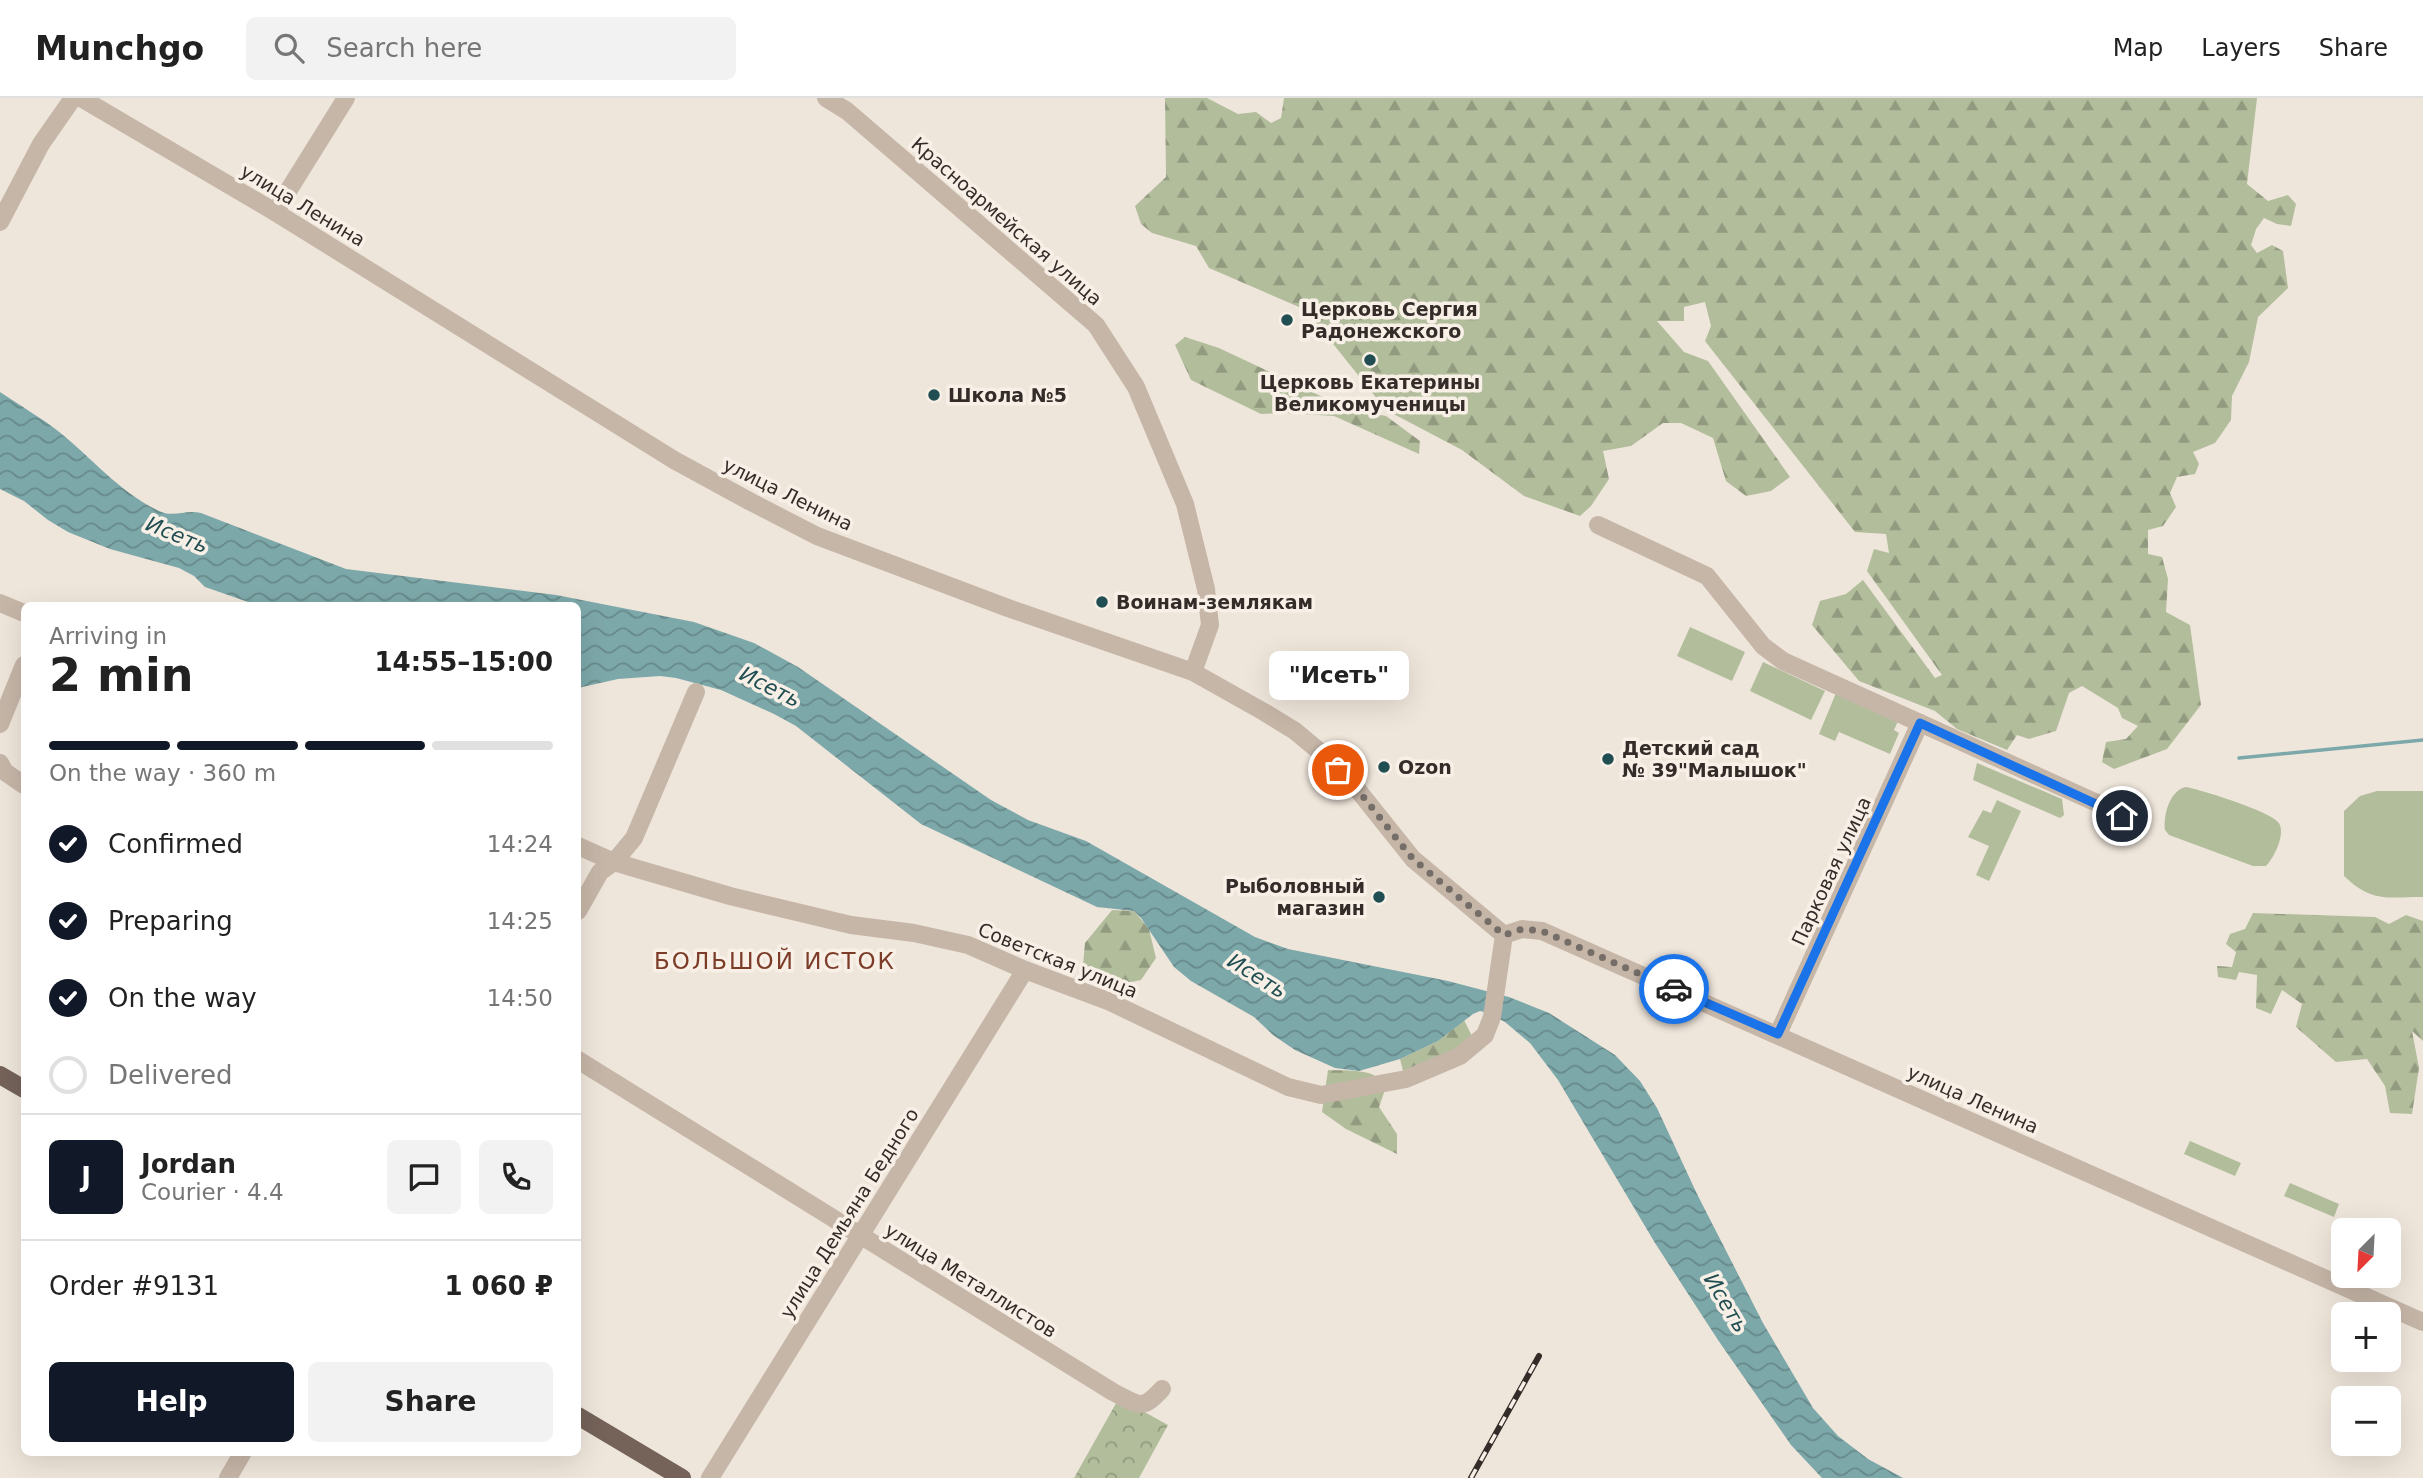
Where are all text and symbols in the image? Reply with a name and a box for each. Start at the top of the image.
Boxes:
search box [246,17,736,80]
text: Munchgo [35,29,204,68]
icon: search [270,29,308,67]
text: Search here [326,33,482,63]
text: Map [2113,34,2163,62]
text: Layers [2201,34,2281,62]
text: Share [2319,34,2388,62]
street label: Красноармейская улица [907,132,1107,310]
street label: улица Ленина [237,159,369,251]
place label: Церковь Сергия Радонежского [1301,298,1478,342]
marker: Церковь Сергия Радонежского [1279,312,1295,328]
marker: Церковь Екатерины Великомученицы [1362,352,1378,368]
place label: Церковь Екатерины Великомученицы [1260,371,1480,415]
place label: Школа №5 [948,384,1067,406]
marker: Школа №5 [926,387,942,403]
street label: улица Ленина [720,453,856,535]
water label: Исеть [142,512,212,558]
place label: Воинам-землякам [1116,591,1313,613]
marker: Воинам-землякам [1094,594,1110,610]
text: Arriving in [49,623,167,649]
text: 14:55–15:00 [374,647,553,677]
text: 2 min [49,648,193,702]
callout: "Исеть" [1268,651,1408,700]
water label: Исеть [736,662,804,712]
text: "Исеть" [1289,662,1389,688]
place label: Детский сад № 39"Малышок" [1622,737,1807,781]
pin [1308,740,1368,800]
icon: bag [1319,751,1357,789]
marker: Детский сад № 39"Малышок" [1600,751,1616,767]
place label: Ozon [1398,756,1452,778]
marker: Ozon [1376,759,1392,775]
text: On the way · 360 m [49,760,276,786]
pin [2092,786,2152,846]
street label: Парковая улица [1787,793,1875,949]
icon: home [2103,797,2141,835]
icon: check [49,825,87,863]
text: Confirmed [108,829,243,859]
text: 14:24 [487,831,553,857]
place label: Рыболовный магазин [1225,875,1365,919]
marker: Рыболовный магазин [1371,889,1387,905]
icon: check [49,902,87,940]
text: Preparing [108,906,233,936]
text: 14:25 [487,908,553,934]
street label: Советская улица [975,918,1141,1002]
district label: БОЛЬШОЙ ИСТОК [654,947,896,974]
water label: Исеть [1223,949,1291,1003]
courier [1639,954,1709,1024]
icon: car [1655,970,1693,1008]
icon: check [49,979,87,1017]
text: On the way [108,983,257,1013]
text: 14:50 [487,985,553,1011]
text: Delivered [108,1060,232,1090]
street label: улица Ленина [1904,1060,2042,1138]
street label: улица Демьяна Бедного [775,1104,923,1322]
button: chat [387,1140,461,1214]
button: phone [479,1140,553,1214]
text: Jordan [141,1149,236,1179]
text: J [81,1162,91,1192]
text: Courier · 4.4 [141,1179,284,1205]
street label: улица Металлистов [881,1218,1061,1342]
north arrow [2331,1218,2401,1288]
map controls [2331,1218,2401,1456]
water label: Исеть [1699,1269,1753,1337]
text: Order #9131 [49,1271,219,1301]
text: 1 060 ₽ [444,1271,553,1301]
button: + [2331,1302,2401,1372]
button: Help [49,1362,294,1442]
button: Share [308,1362,553,1442]
button: − [2331,1386,2401,1456]

